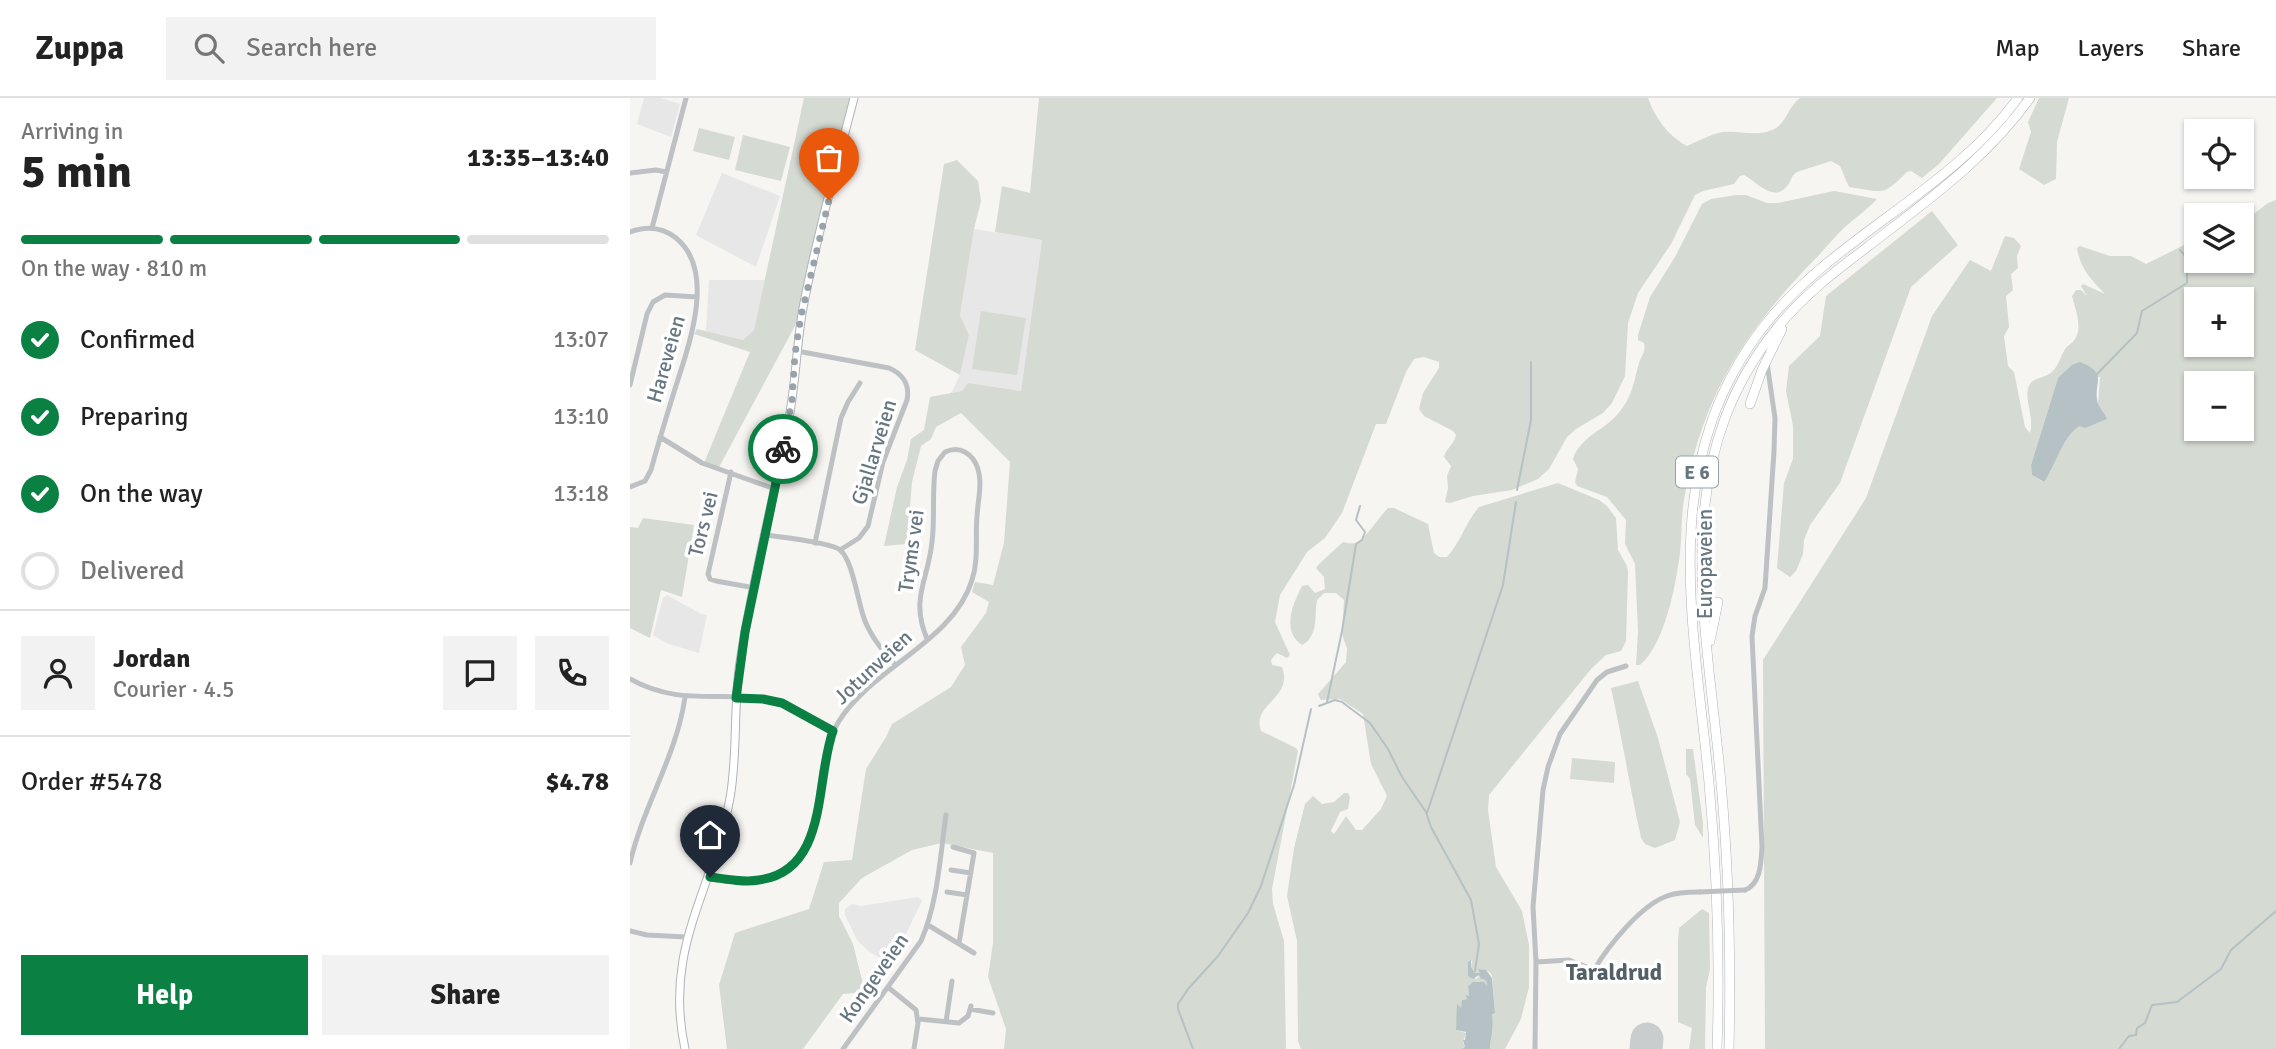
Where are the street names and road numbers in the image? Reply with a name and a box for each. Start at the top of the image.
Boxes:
street label: Hareveien [641,312,691,406]
street label: Gjallarveien [846,396,902,508]
road number: E 6 [1676,456,1718,488]
street label: Tors vei [682,489,724,559]
street label: Tryms vei [892,508,930,594]
street label: Europaveien [1692,509,1718,619]
street label: Jotunveien [828,624,918,710]
street label: Kongeveien [834,928,914,1028]

